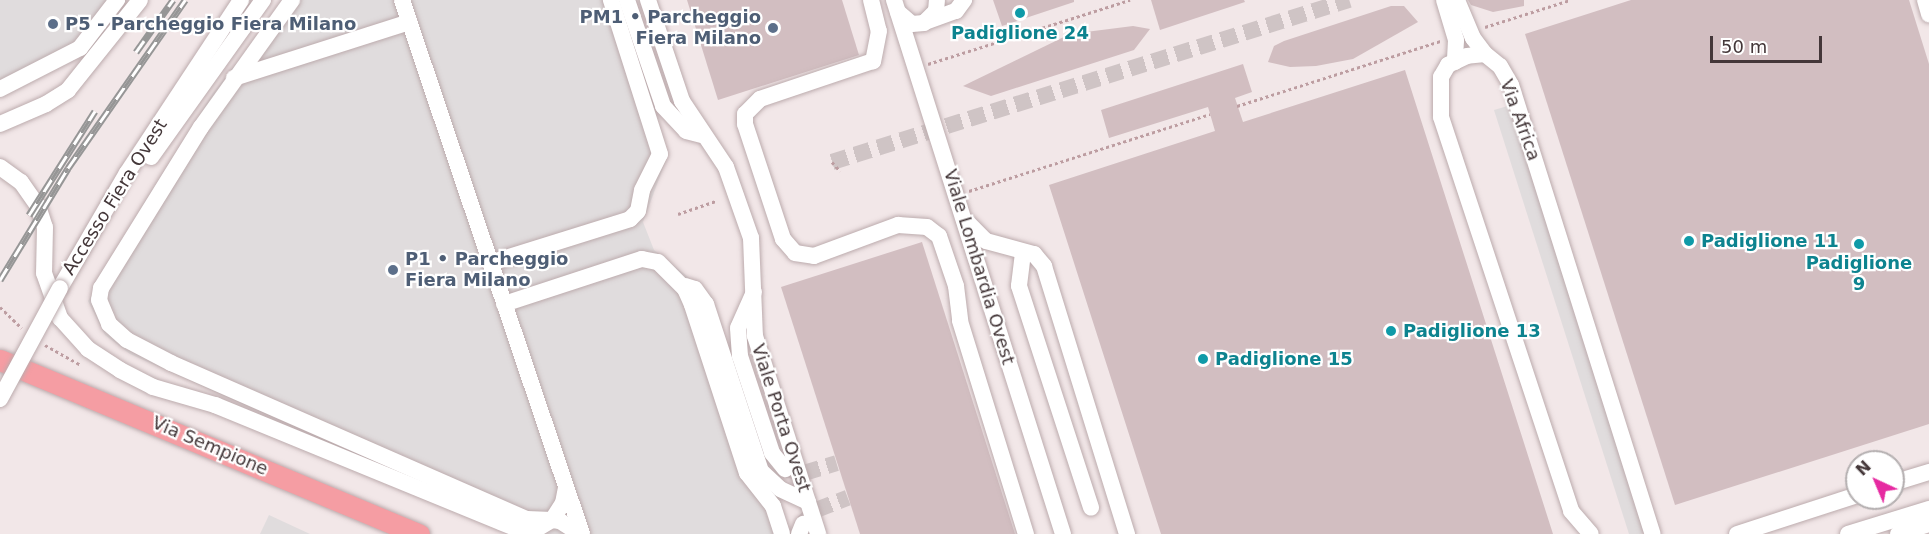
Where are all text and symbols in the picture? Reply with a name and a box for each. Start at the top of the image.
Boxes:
marker: Padiglione 24 [1013,6,1027,20]
place label: PM1 • Parcheggio Fiera Milano [580,7,761,50]
place label: P5 - Parcheggio Fiera Milano [65,13,356,35]
marker: P5 - Parcheggio Fiera Milano [46,17,60,31]
marker: PM1 • Parcheggio Fiera Milano [766,21,780,35]
place label: Padiglione 24 [951,22,1089,44]
scale bar [1713,24,1826,62]
text: 50 m [1721,36,1767,57]
street label: Via Africa [1495,76,1545,164]
street label: Accesso Fiera Ovest [58,115,172,279]
street label: Viale Lombardia Ovest [939,167,1019,367]
place label: Padiglione 11 [1701,230,1839,252]
marker: Padiglione 11 [1682,234,1696,248]
marker: Padiglione 9 [1852,237,1866,251]
place label: P1 • Parcheggio Fiera Milano [405,249,568,292]
place label: Padiglione 9 [1806,253,1912,296]
marker: P1 • Parcheggio Fiera Milano [386,263,400,277]
place label: Padiglione 13 [1403,320,1541,342]
marker: Padiglione 13 [1384,324,1398,338]
street label: Viale Porta Ovest [747,341,815,495]
place label: Padiglione 15 [1215,348,1353,370]
marker: Padiglione 15 [1196,352,1210,366]
street label: Via Sempione [149,412,271,480]
north arrow [1845,450,1905,510]
text: N [1852,457,1875,480]

